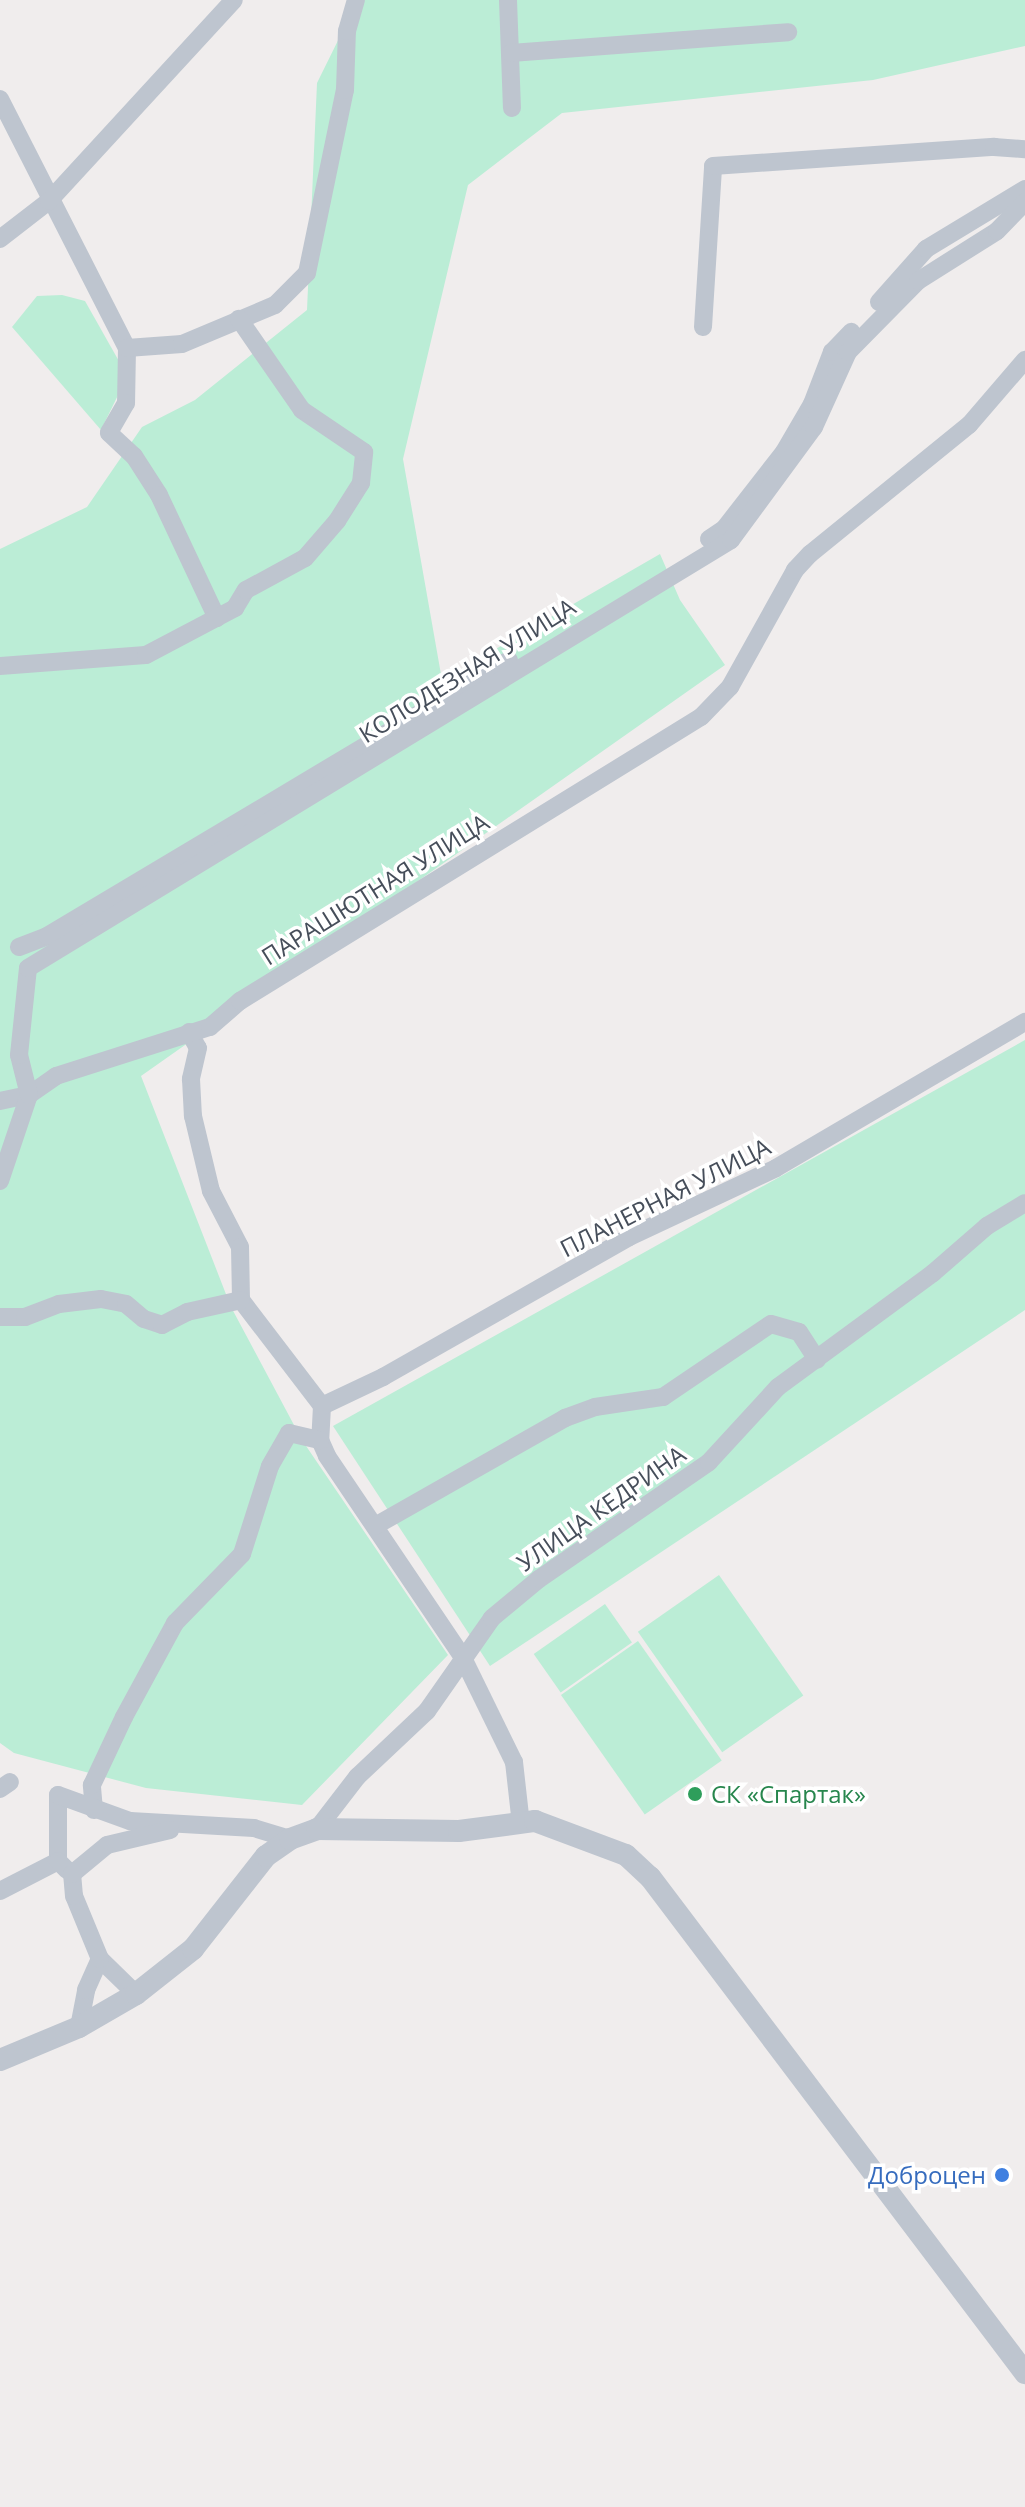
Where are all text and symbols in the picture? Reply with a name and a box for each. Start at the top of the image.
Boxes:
street label: КОЛОДЕЗНАЯ УЛИЦА [353,592,581,748]
street label: ПАРАШЮТНАЯ УЛИЦА [256,807,494,971]
street label: ПЛАНЕРНАЯ УЛИЦА [555,1131,775,1263]
street label: УЛИЦА КЕДРИНА [511,1439,691,1577]
place label: СК «Спартак» [711,1780,866,1808]
marker: СК «Спартак» [686,1785,704,1803]
place label: Доброцен [868,2161,986,2189]
marker: Доброцен [993,2166,1011,2184]

